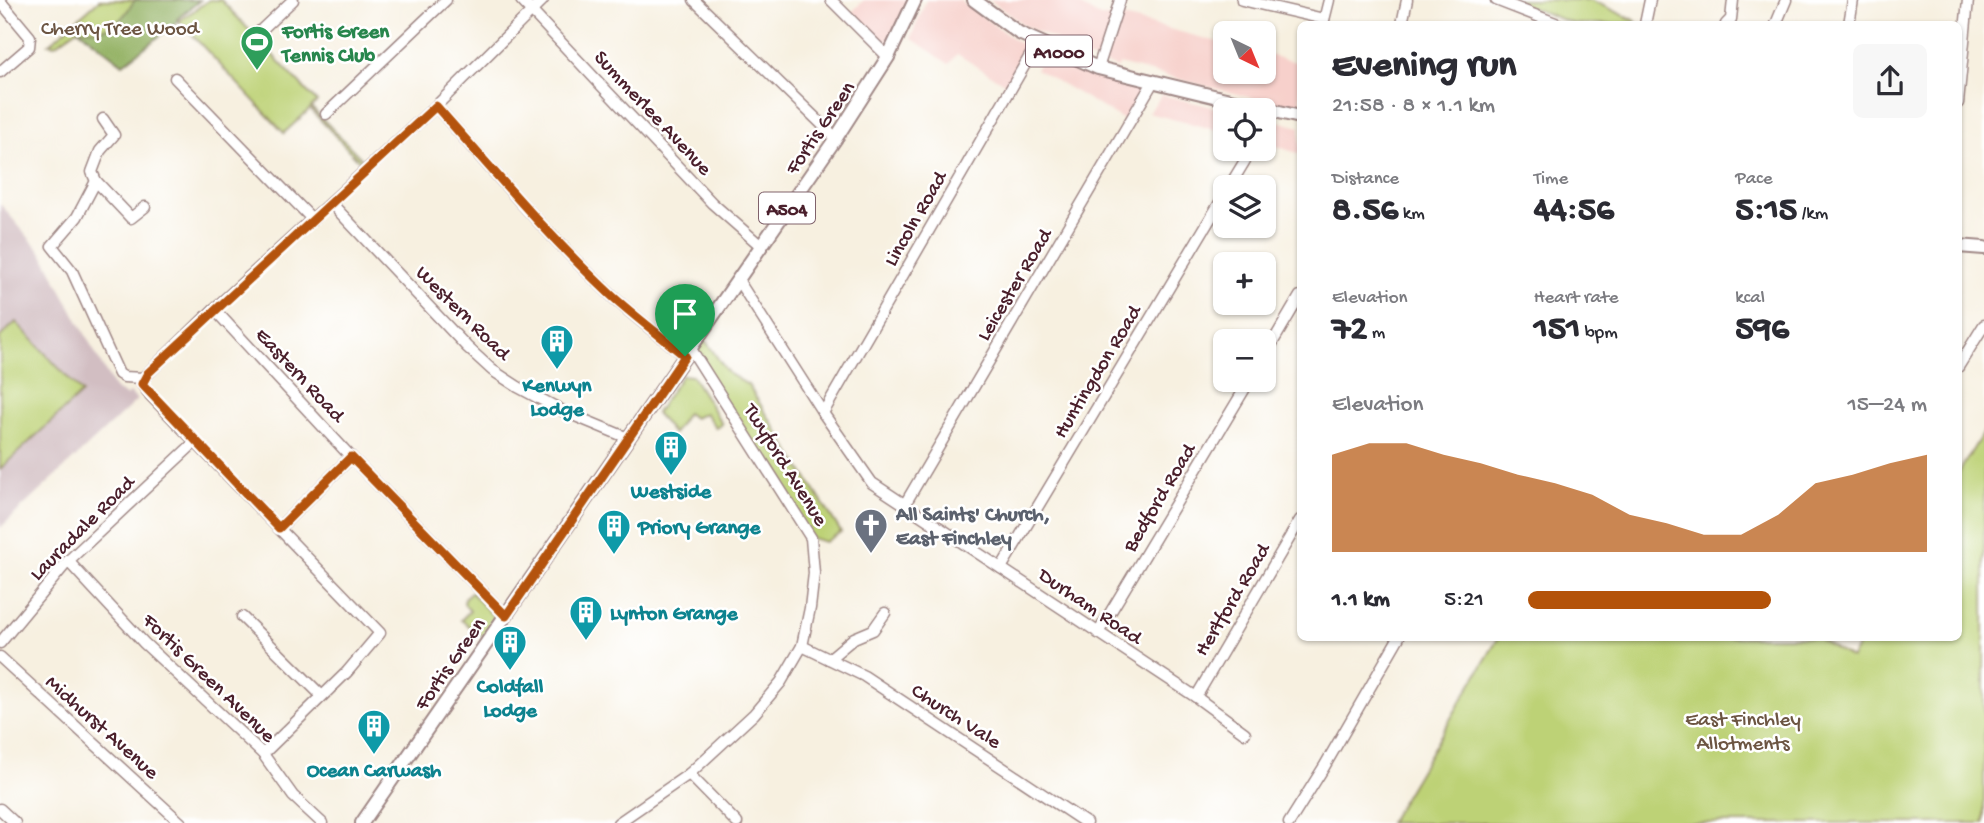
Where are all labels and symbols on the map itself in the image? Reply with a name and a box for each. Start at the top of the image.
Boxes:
park label: Cherry Tree Wood [41,18,201,43]
place label: Fortis Green Tennis Club [280,21,390,70]
north arrow [1213,21,1276,84]
sports icon: Fortis Green Tennis Club [238,23,276,72]
road number: A1000 [1026,36,1092,66]
street label: Summerlee Avenue [587,47,717,183]
street label: Fortis Green [781,77,862,181]
street label: Lincoln Road [880,166,955,272]
road number: A504 [759,192,815,224]
street label: Leicester Road [973,224,1060,346]
street label: Western Road [409,262,515,368]
pin [655,284,715,356]
street label: Huntingdon Road [1049,300,1149,444]
building icon: Kenwyn Lodge [538,322,576,371]
street label: Eastern Road [248,324,350,430]
place label: Kenwyn Lodge [522,375,593,424]
street label: Twyford Avenue [736,399,832,533]
building icon: Westside [652,428,690,477]
street label: Bedford Road [1118,439,1204,558]
street label: Lauradale Road [26,470,143,587]
place label: Westside [630,481,712,506]
place label: All Saints' Church, East Finchley [895,504,1050,553]
church icon: All Saints' Church, East Finchley [852,506,890,555]
building icon: Priory Grange [595,507,633,556]
place label: Priory Grange [637,517,761,542]
street label: Hertford Road [1191,539,1278,662]
street label: Durham Road [1031,563,1147,653]
building icon: Lynton Grange [567,593,605,642]
place label: Lynton Grange [610,603,739,628]
street label: Fortis Green Avenue [135,609,280,750]
street label: Fortis Green [410,614,493,717]
building icon: Coldfall Lodge [491,623,529,672]
street label: Midhurst Avenue [39,671,164,787]
place label: Coldfall Lodge [476,676,544,725]
street label: Church Vale [905,680,1006,757]
building icon: Ocean Carwash [355,707,393,756]
park label: East Finchley Allotments [1685,709,1801,758]
place label: Ocean Carwash [307,760,442,785]

